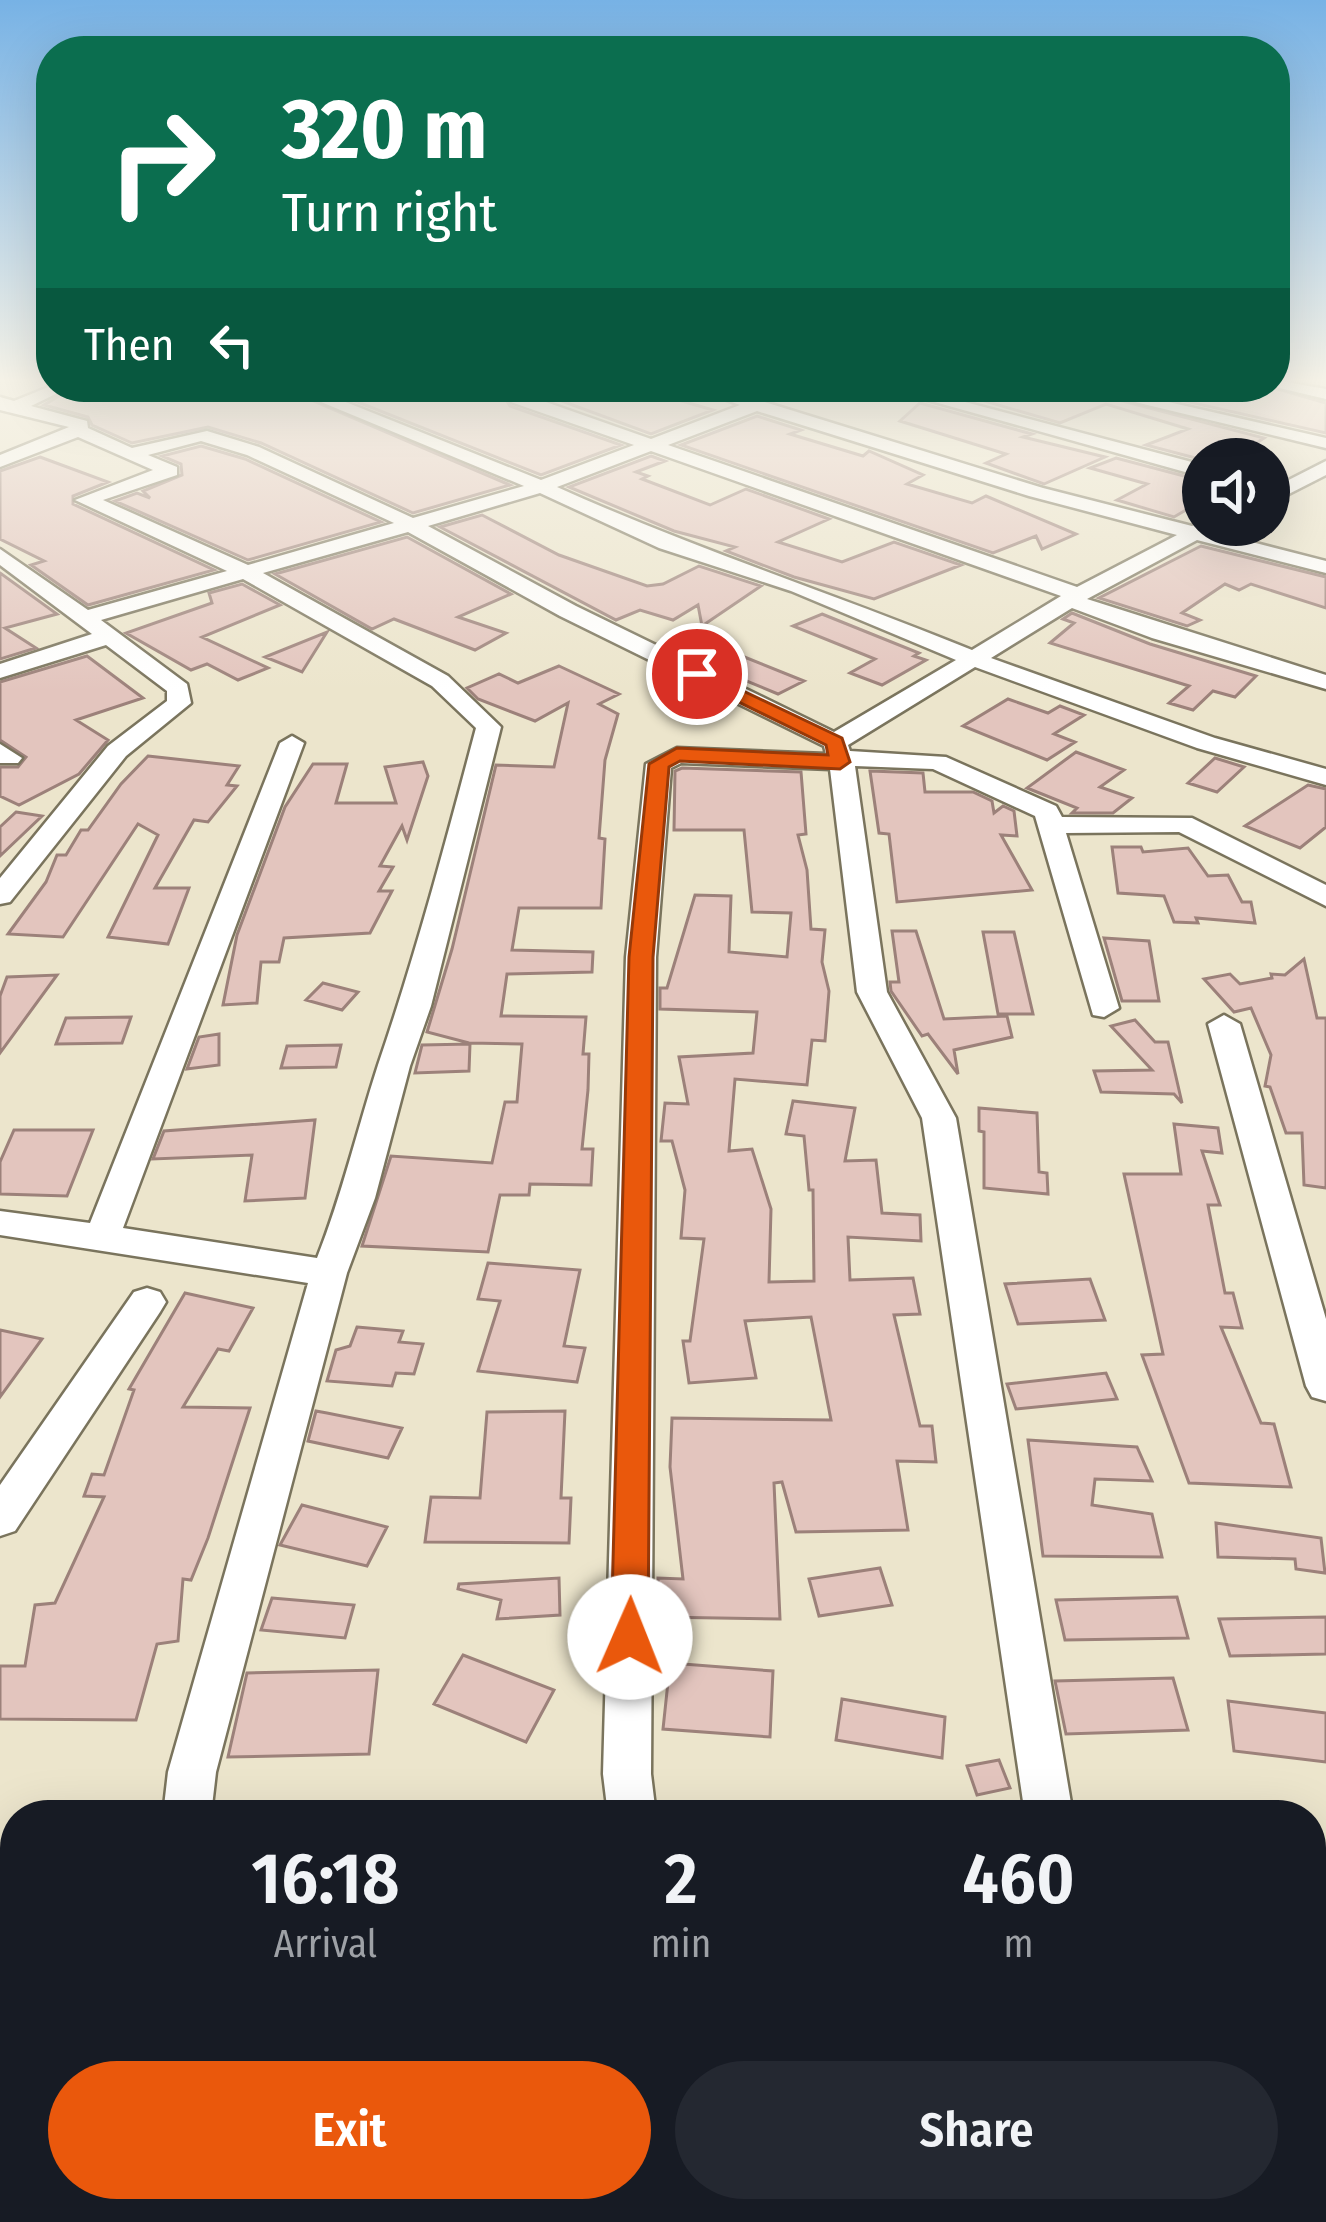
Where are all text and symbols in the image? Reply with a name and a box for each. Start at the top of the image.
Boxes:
text: 320 m [282,79,487,180]
icon: right [84,84,240,240]
text: Turn right [282,181,497,245]
icon: left [199,312,265,378]
text: Then [84,318,175,372]
map controls [1182,438,1290,546]
button: sound [1182,438,1290,546]
pin [646,623,748,725]
icon: arrive [664,641,730,707]
position arrow [567,1574,693,1700]
text: 16:18 [251,1836,400,1922]
text: 2 [664,1836,698,1922]
text: 460 [962,1836,1075,1922]
text: Arrival [274,1921,377,1967]
text: min [651,1921,711,1967]
text: m [1004,1921,1034,1967]
button: Exit [48,2061,651,2199]
button: Share [675,2061,1278,2199]

